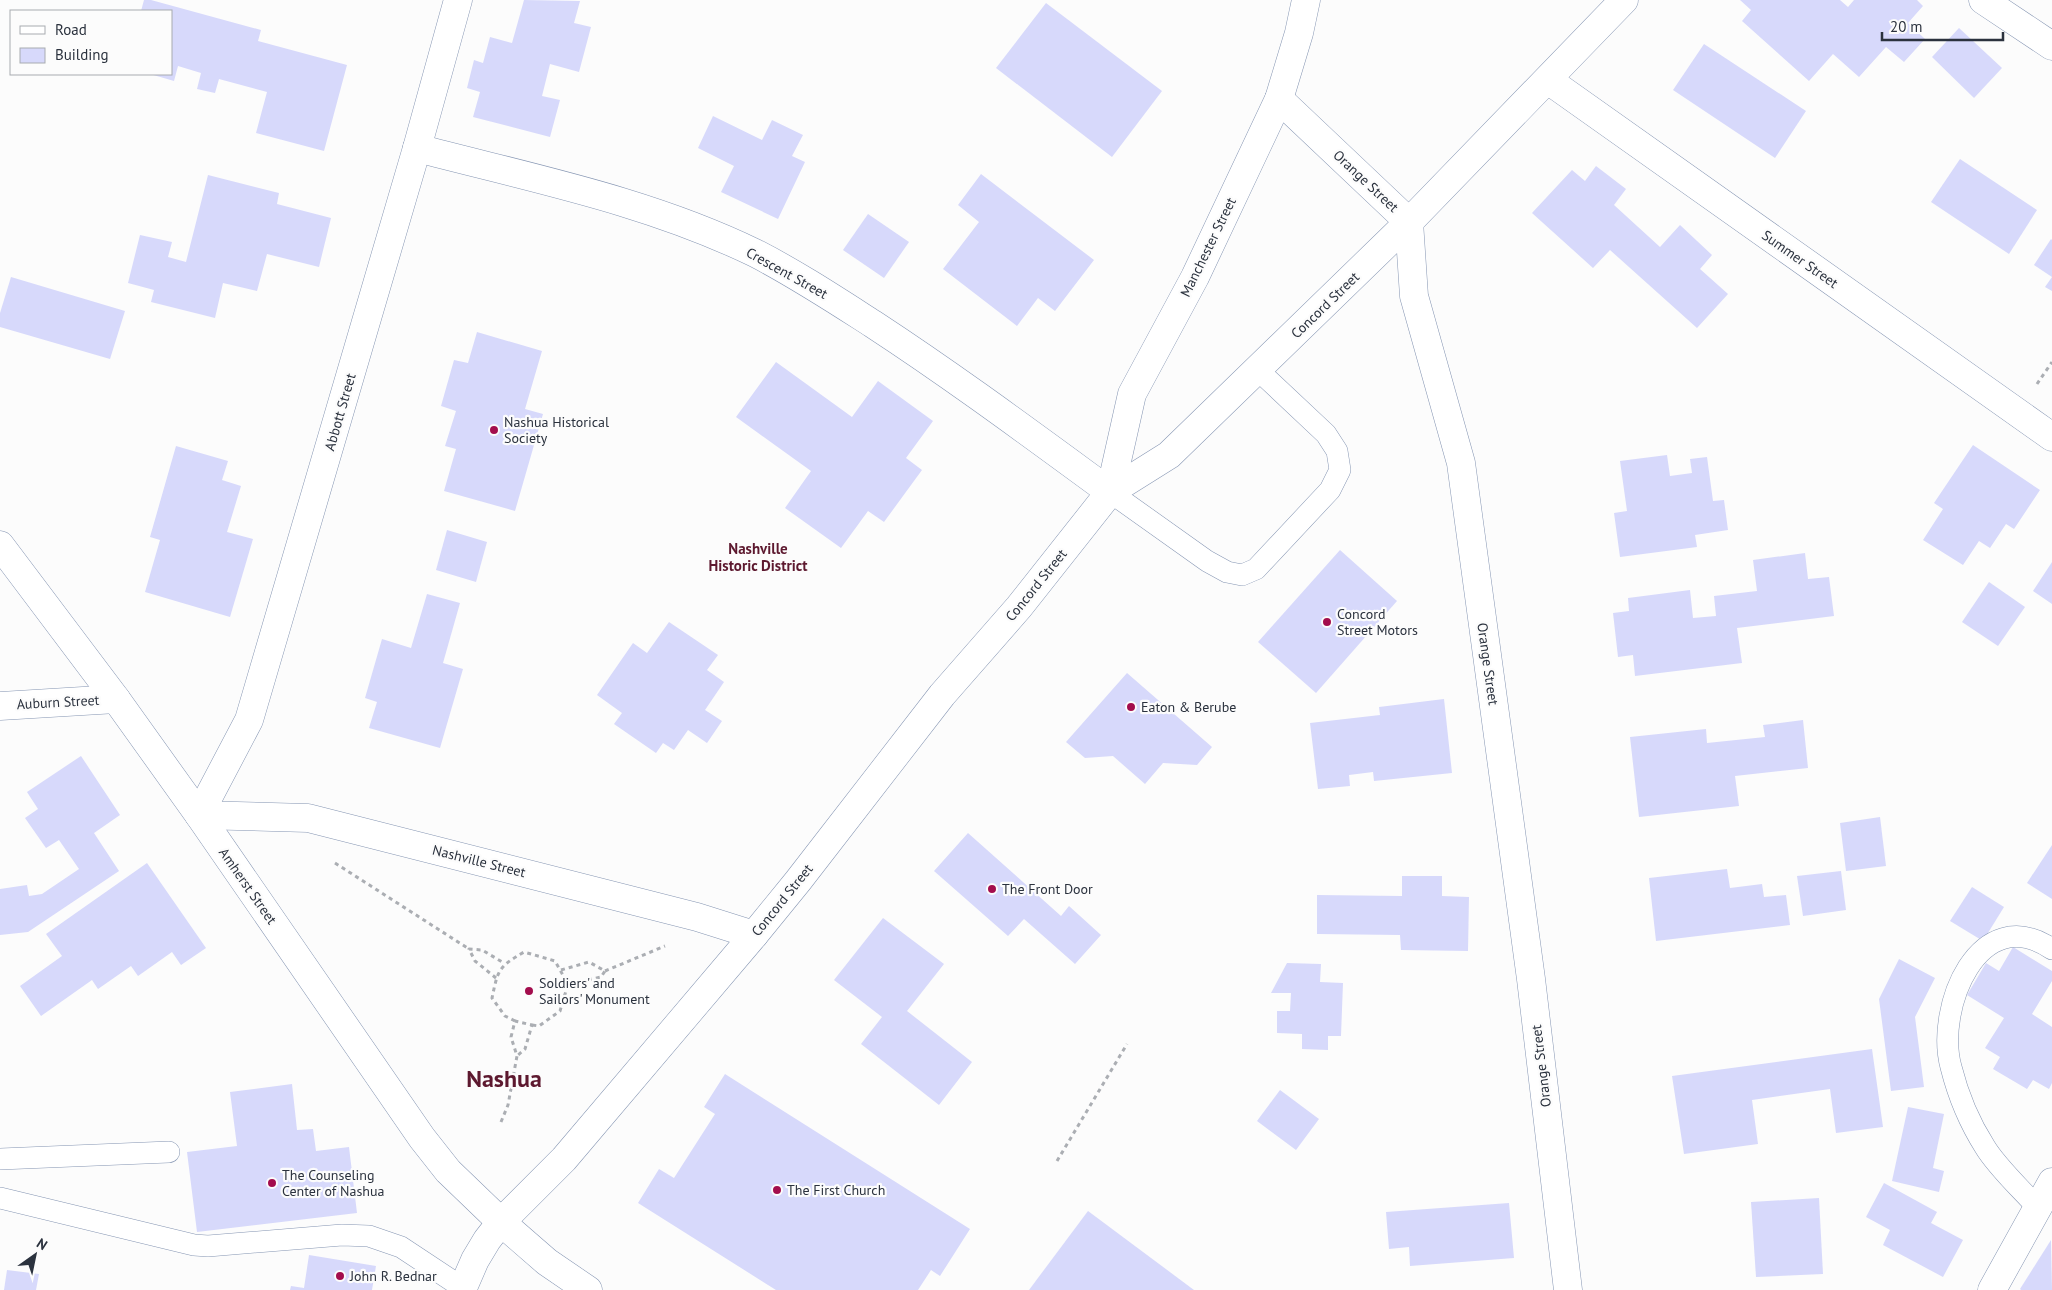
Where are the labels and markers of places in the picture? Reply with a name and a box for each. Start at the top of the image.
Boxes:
place label: Nashua Historical Society [504,413,609,447]
marker: Nashua Historical Society [488,424,500,436]
place label: Concord Street Motors [1337,605,1418,639]
marker: Concord Street Motors [1321,616,1333,628]
place label: Eaton & Berube [1141,698,1236,716]
marker: Eaton & Berube [1125,701,1137,713]
place label: The Front Door [1002,880,1093,898]
marker: The Front Door [986,883,998,895]
place label: Soldiers' and Sailors' Monument [539,974,650,1008]
marker: Soldiers' and Sailors' Monument [523,985,535,997]
place label: The Counseling Center of Nashua [282,1166,384,1200]
marker: The Counseling Center of Nashua [266,1177,278,1189]
place label: The First Church [787,1181,885,1199]
marker: The First Church [771,1184,783,1196]
place label: John R. Bednar [349,1267,437,1285]
marker: John R. Bednar [334,1270,346,1282]

